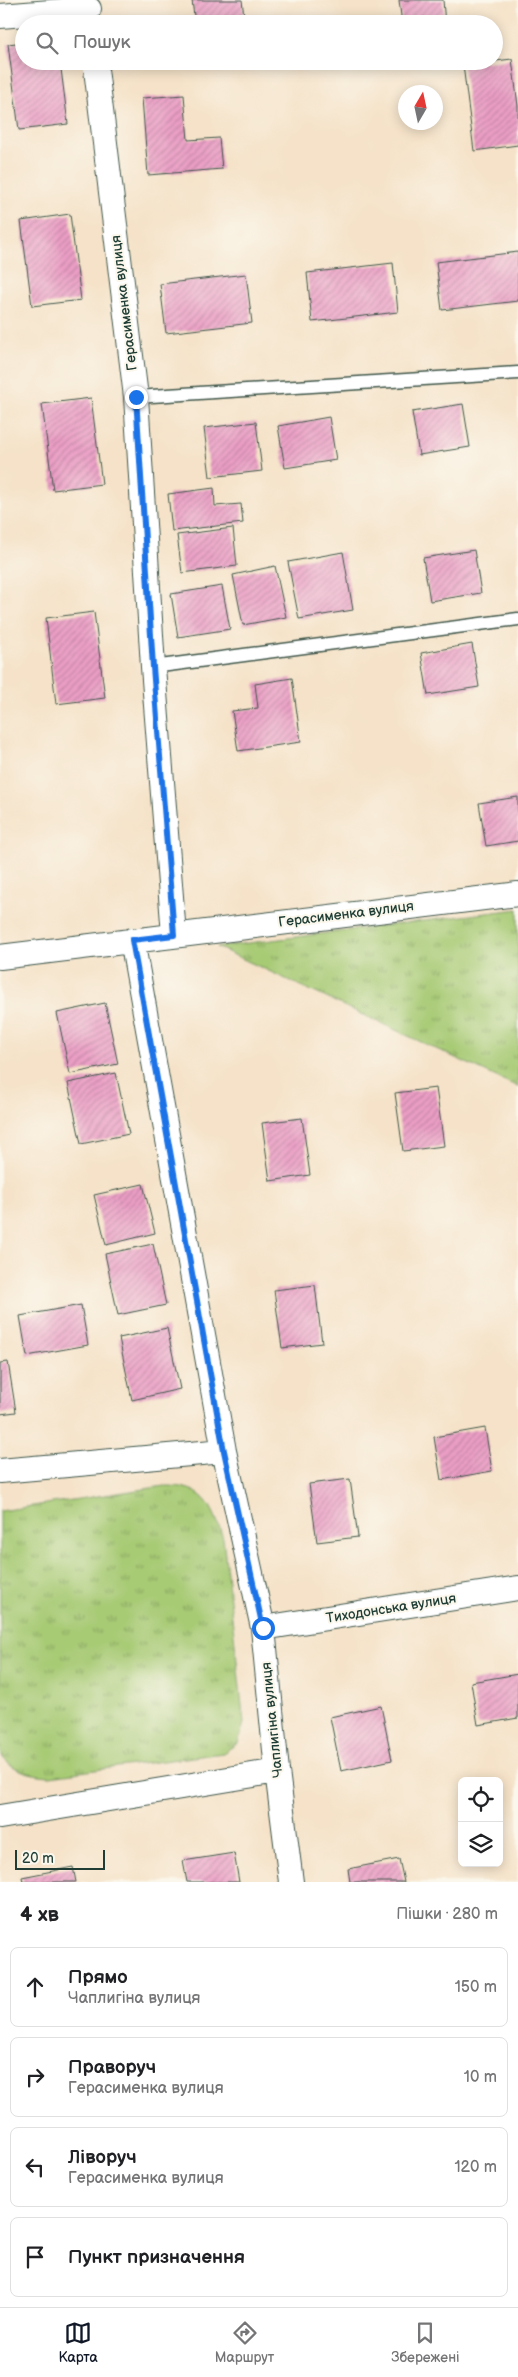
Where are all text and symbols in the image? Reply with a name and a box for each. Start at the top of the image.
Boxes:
search box [15,15,503,70]
icon: search [33,29,61,57]
text: Пошук [73,31,131,54]
north arrow [398,85,443,130]
street label: Герасименка вулиця [107,234,141,372]
route end [125,386,148,409]
street label: Герасименка вулиця [277,897,415,931]
street label: Тиходонська вулиця [325,1589,457,1627]
route start [252,1617,275,1640]
street label: Чаплигіна вулиця [257,1661,287,1779]
map controls [458,1777,503,1867]
button: locate [458,1777,503,1822]
button: layers [458,1822,503,1867]
scale bar [15,1847,105,1870]
text: 20 m [22,1850,54,1867]
text: 4 хв [20,1902,59,1927]
text: Пішки · 280 m [396,1905,498,1924]
text: Прямо [68,1966,128,1989]
icon: ahead [21,1973,49,2001]
text: 150 m [455,1978,497,1997]
text: Чаплигіна вулиця [68,1989,200,2008]
text: Праворуч [68,2056,156,2079]
icon: right [21,2063,49,2091]
text: 10 m [464,2068,497,2087]
text: Герасименка вулиця [68,2079,224,2098]
text: Ліворуч [68,2146,137,2169]
icon: left [21,2153,49,2181]
text: 120 m [454,2158,497,2177]
text: Герасименка вулиця [68,2169,224,2188]
icon: arrive [21,2243,49,2271]
text: Пункт призначення [68,2246,245,2269]
tab: Карта [58,2319,98,2366]
tab: Маршрут [215,2319,274,2366]
tab: Збережені [391,2319,460,2366]

